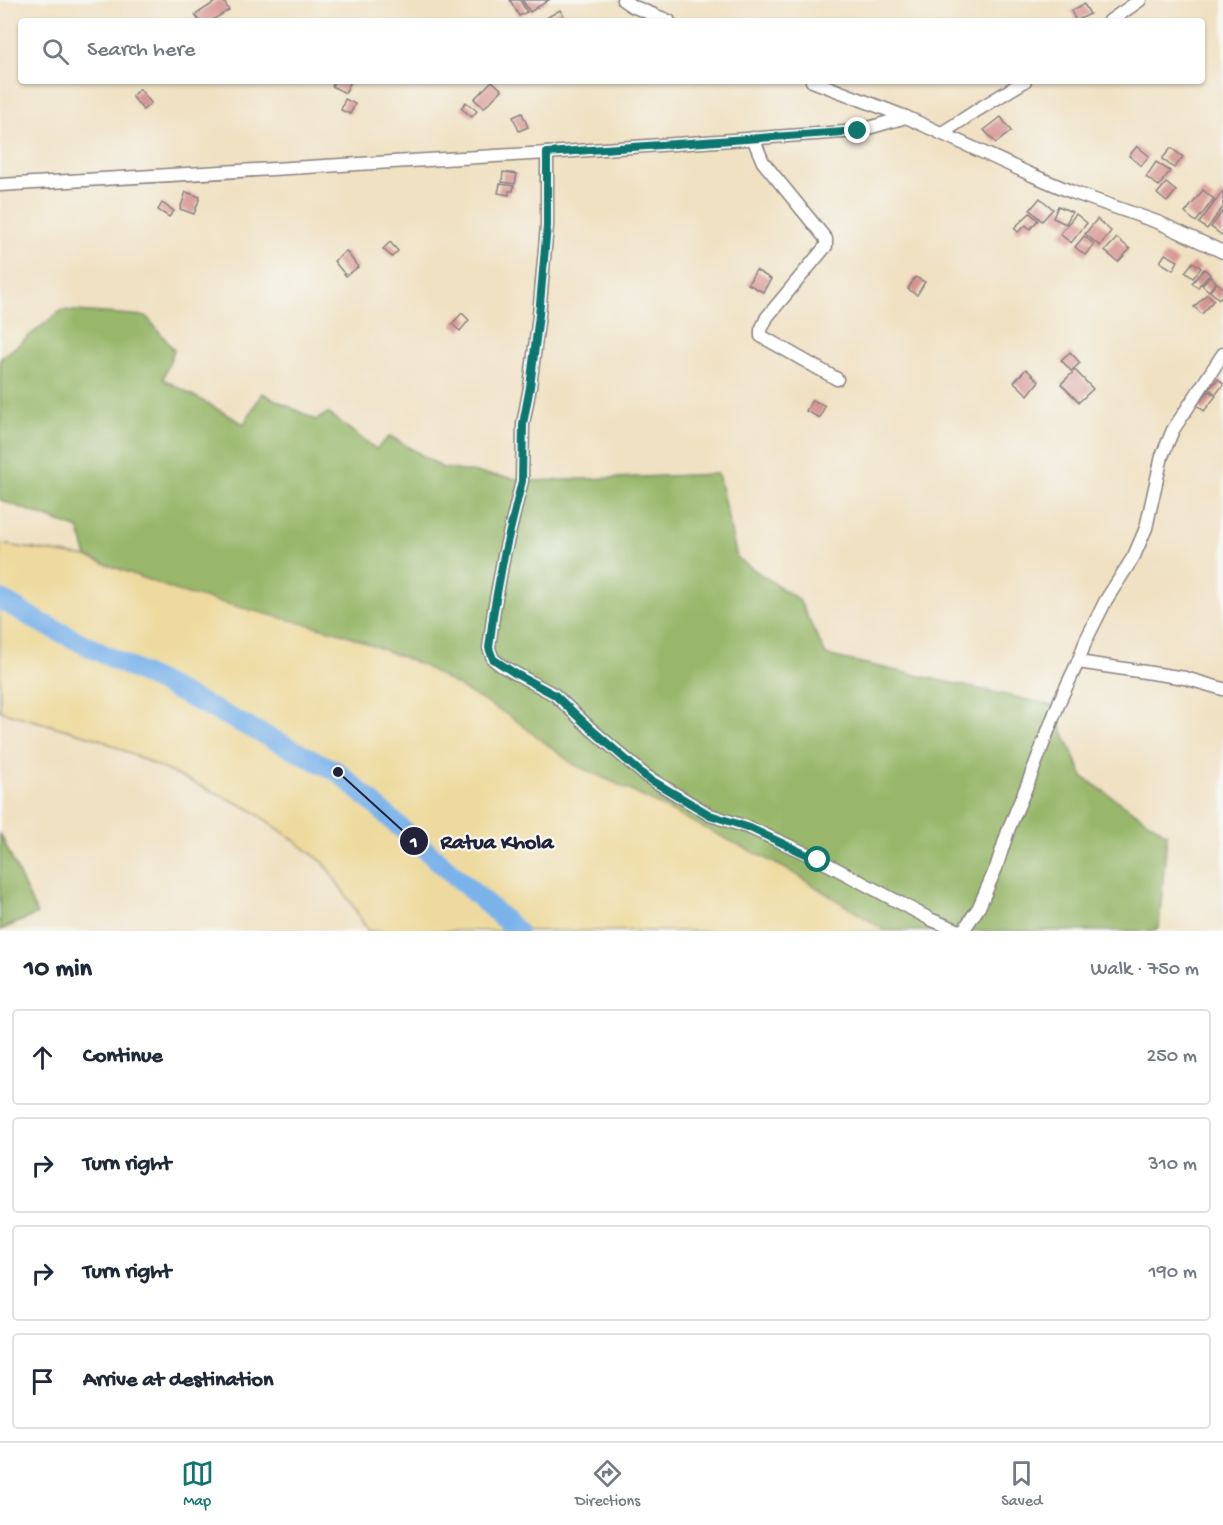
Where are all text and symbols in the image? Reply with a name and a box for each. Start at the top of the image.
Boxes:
search box [18,18,1205,84]
icon: search [39,35,72,68]
text: Search here [87,38,195,64]
route end [844,117,870,143]
callout: Ratua Khola [399,821,566,861]
text: Ratua Khola [440,831,555,857]
text: 1 [409,833,418,854]
route start [804,846,830,872]
text: 10 min [24,955,92,986]
text: Walk · 750 m [1091,959,1199,982]
icon: ahead [26,1041,59,1074]
text: Continue [83,1044,163,1070]
text: 250 m [1146,1046,1197,1069]
icon: right [26,1149,59,1182]
text: Turn right [83,1152,171,1178]
text: 310 m [1148,1154,1197,1177]
icon: right [26,1257,59,1290]
text: Turn right [83,1260,171,1286]
text: 190 m [1149,1262,1197,1285]
icon: arrive [26,1365,59,1398]
text: Arrive at destination [83,1368,273,1394]
tab: Map [181,1457,214,1512]
tab: Directions [575,1457,640,1512]
tab: Saved [1001,1457,1042,1512]

